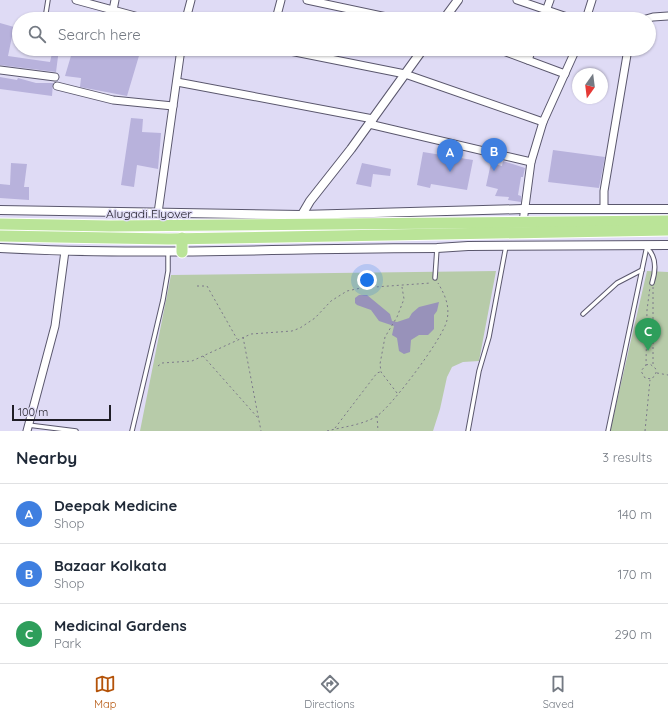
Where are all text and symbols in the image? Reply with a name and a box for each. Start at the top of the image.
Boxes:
search box [12,12,656,56]
icon: search [26,23,48,45]
text: Search here [58,25,141,44]
north arrow [572,68,608,104]
pin: B [481,138,507,171]
pin: A [437,139,463,172]
street label: Alugadi Flyover [106,206,192,221]
your location [357,270,377,290]
pin: C [635,318,661,351]
scale bar [12,403,111,422]
text: 100 m [18,405,48,419]
text: Nearby [16,447,77,468]
text: 3 results [602,449,652,465]
text: Deepak Medicine [54,496,177,515]
text: A [25,506,33,522]
text: 140 m [617,506,652,522]
text: Shop [54,515,84,531]
text: Bazaar Kolkata [54,556,167,575]
text: B [25,566,33,582]
text: 170 m [617,566,652,582]
text: Shop [54,575,84,591]
text: Medicinal Gardens [54,616,187,635]
text: C [25,626,33,642]
text: 290 m [614,626,652,642]
text: Park [54,635,82,651]
tab: Map [94,673,116,711]
tab: Directions [304,673,355,711]
tab: Saved [543,673,574,711]

